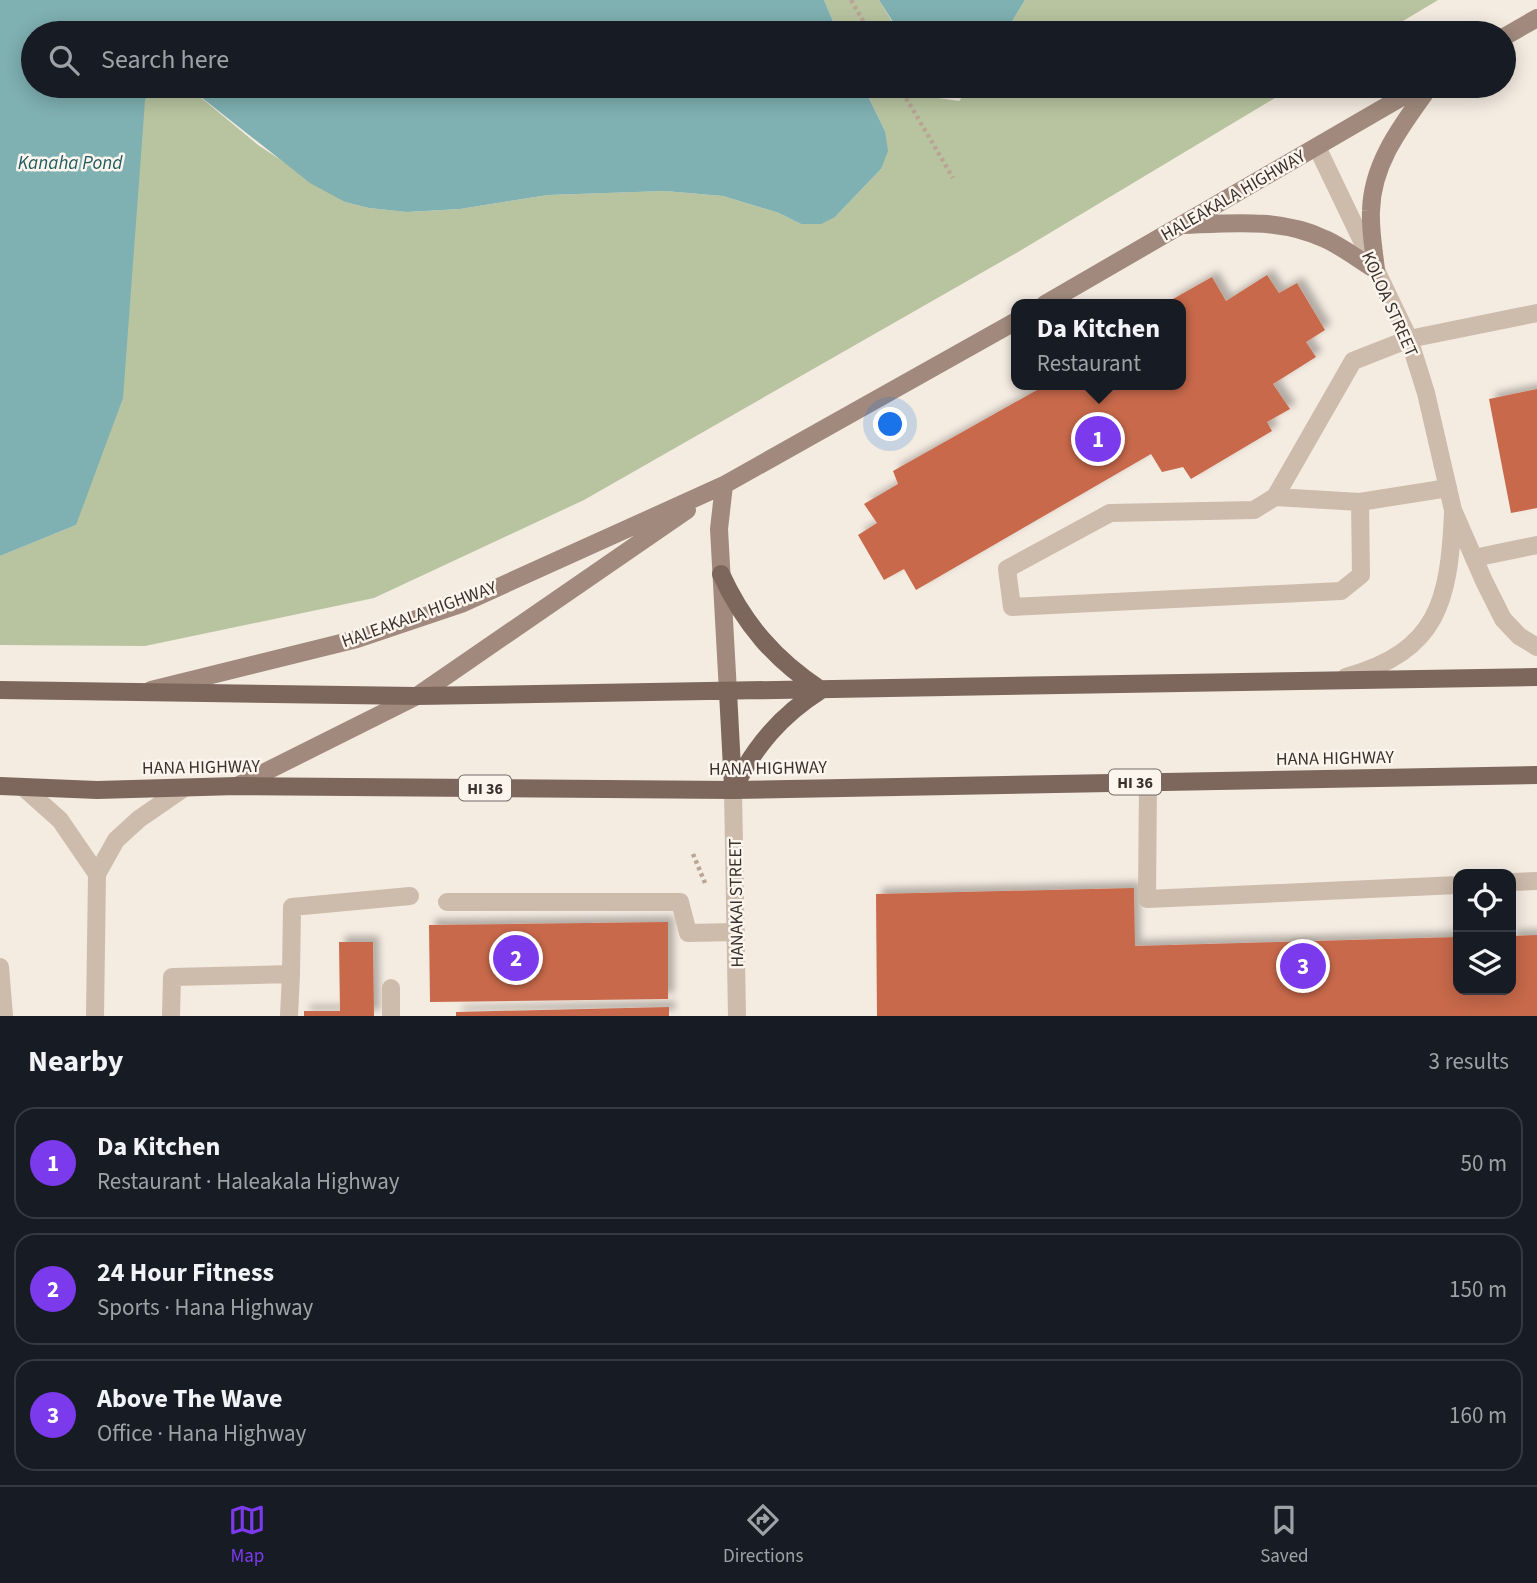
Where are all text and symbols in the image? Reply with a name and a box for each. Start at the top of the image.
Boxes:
search box [21,21,1516,98]
icon: search [45,41,83,79]
text: Search here [101,41,229,78]
street label: HALEAKALA HIGHWAY [1156,144,1311,247]
water label: Kanaha Pond [18,150,123,177]
street label: KOLOA STREET [1355,247,1424,361]
popup [1011,299,1186,390]
text: Da Kitchen [1037,310,1160,347]
text: Restaurant [1037,347,1141,380]
your location [873,407,907,441]
pin: 1 [1075,413,1121,465]
street label: HALEAKALA HIGHWAY [338,575,501,654]
street label: HANA HIGHWAY [1276,745,1395,772]
street label: HANA HIGHWAY [142,754,261,781]
street label: HANA HIGHWAY [709,755,828,782]
road number: HI 36 [1109,769,1161,794]
road number: HI 36 [459,776,511,800]
street label: HANAKAI STREET [723,838,750,968]
map controls [1453,869,1516,995]
button: locate [1453,869,1516,932]
pin: 2 [493,932,539,984]
button: layers [1453,932,1516,995]
pin: 3 [1280,940,1326,992]
text: Nearby [28,1040,123,1083]
text: 3 results [1429,1045,1509,1078]
text: Da Kitchen [97,1128,220,1165]
text: 1 [47,1147,59,1180]
text: 50 m [1460,1147,1507,1180]
text: Restaurant · Haleakala Highway [97,1165,399,1198]
text: 24 Hour Fitness [97,1254,274,1291]
text: 2 [47,1273,59,1306]
text: 150 m [1449,1273,1507,1306]
text: Sports · Hana Highway [97,1291,313,1324]
text: Above The Wave [97,1380,282,1417]
text: 3 [47,1399,59,1432]
text: 160 m [1449,1399,1507,1432]
text: Office · Hana Highway [97,1417,306,1450]
tab: Map [228,1501,266,1570]
tab: Directions [723,1501,803,1570]
tab: Saved [1260,1501,1309,1570]

